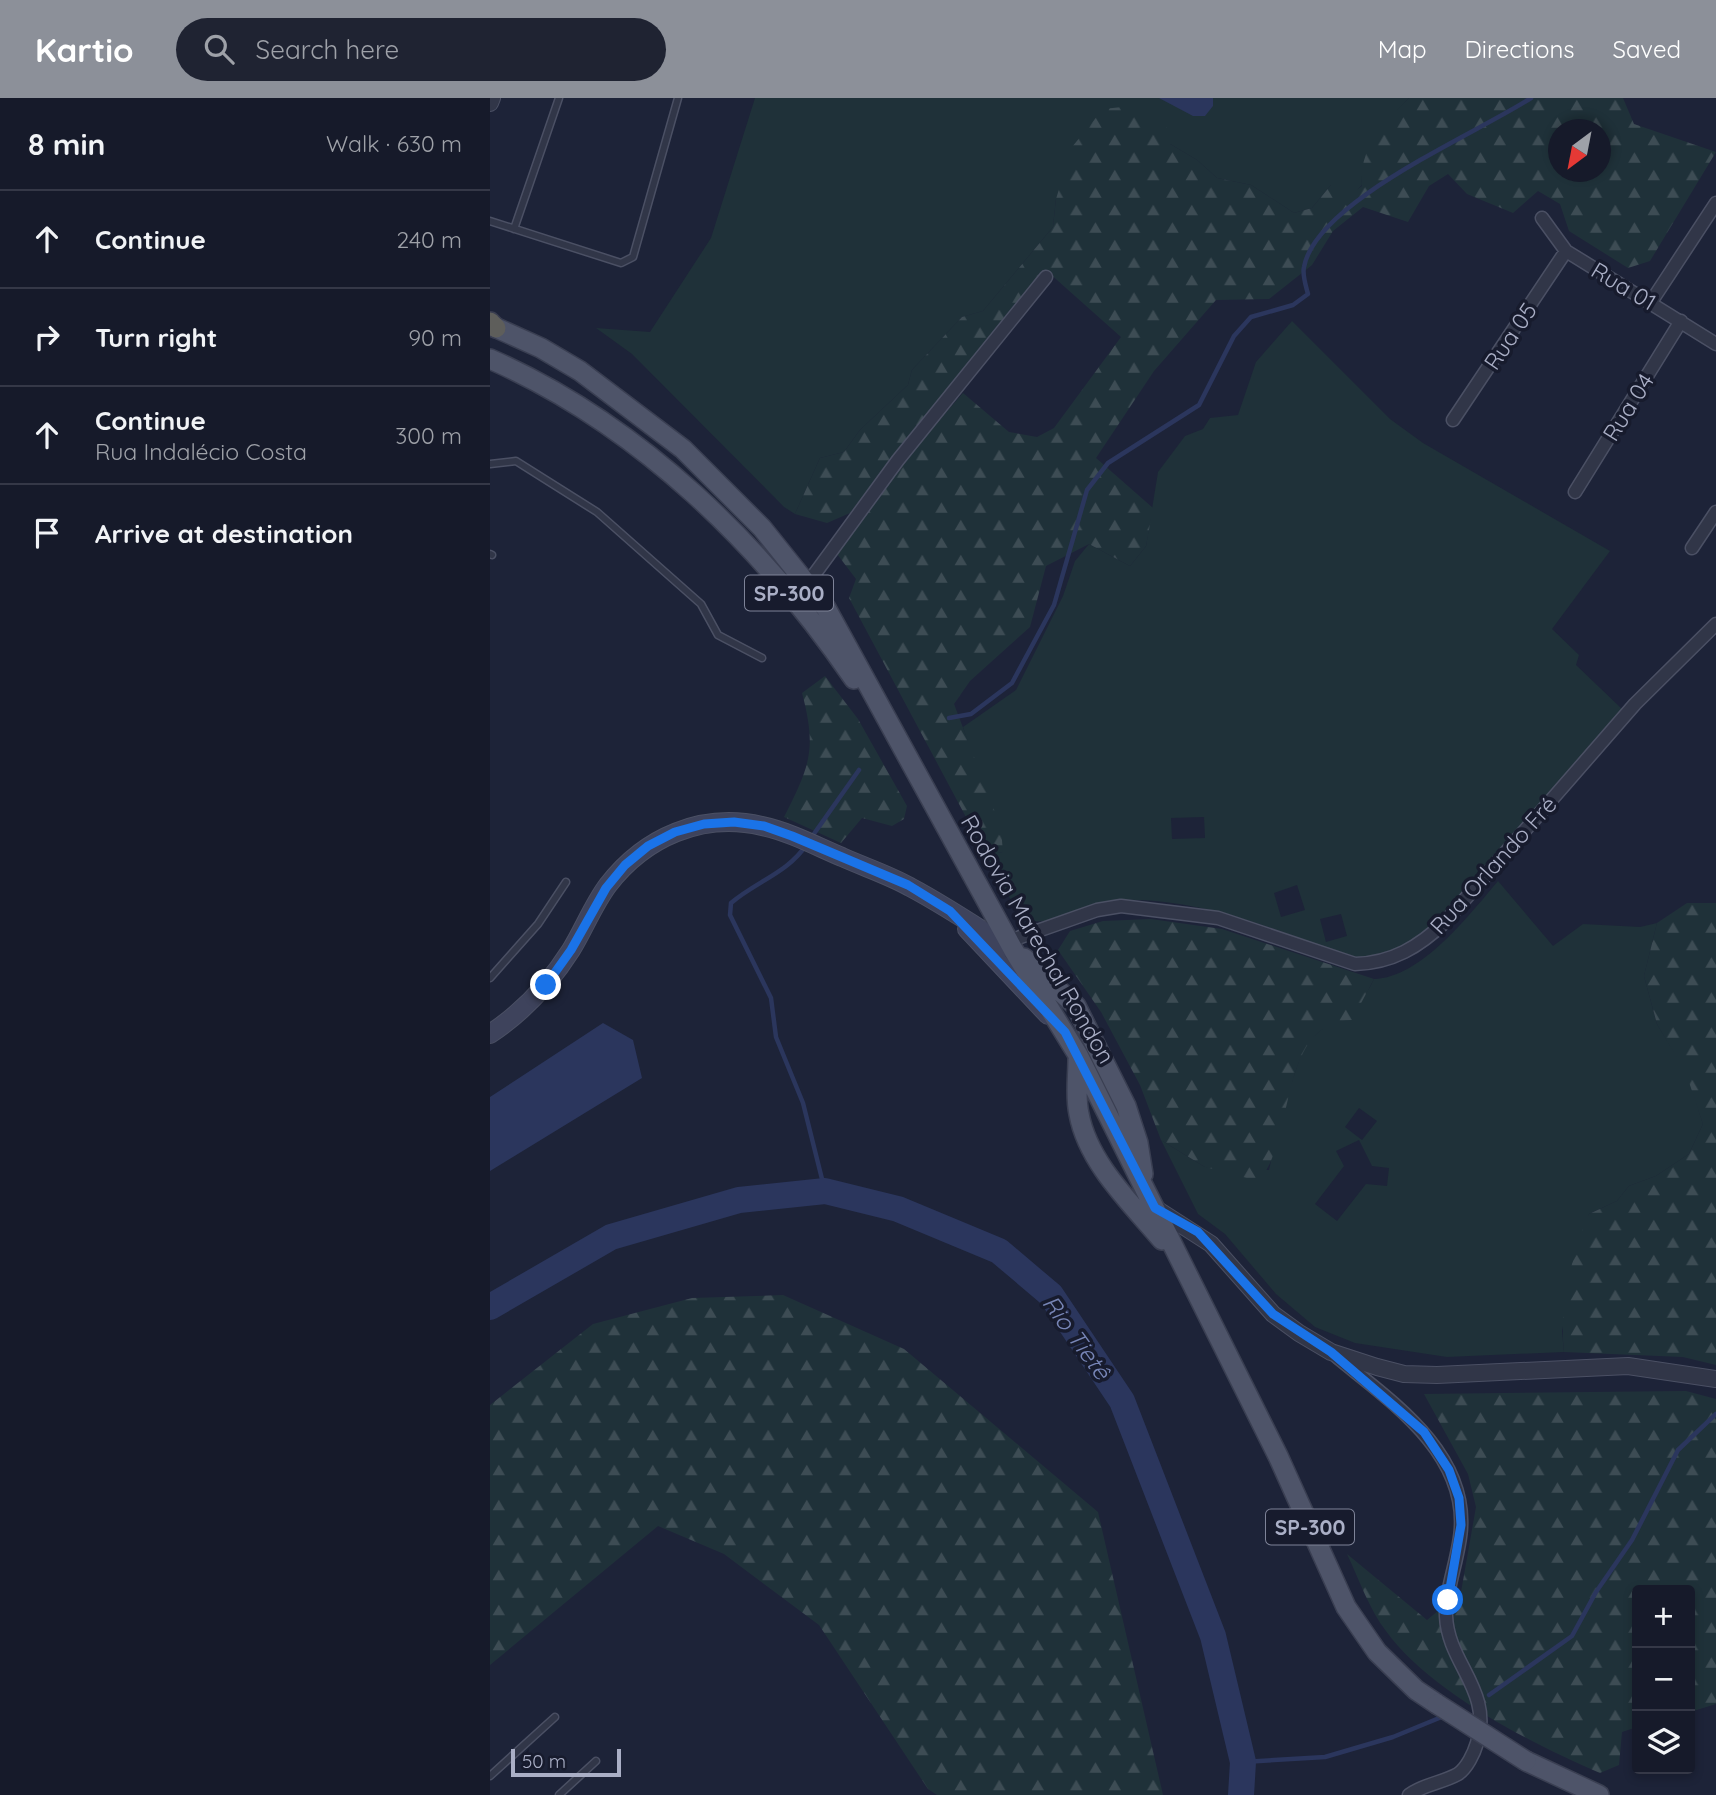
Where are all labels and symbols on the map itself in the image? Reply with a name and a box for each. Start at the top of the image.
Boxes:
north arrow [1548,119,1611,182]
street label: Rua 01 [1586,255,1662,317]
street label: Rua 05 [1477,297,1543,375]
street label: Rua 04 [1596,368,1660,446]
road number: SP-300 [745,575,833,610]
street label: Rua Orlando Fré [1423,790,1563,940]
street label: Rodovia Marechal Rondon [955,809,1121,1069]
route end [530,969,561,1000]
water label: Rio Tietê [1036,1289,1118,1386]
road number: SP-300 [1266,1510,1354,1544]
route start [1432,1584,1463,1615]
scale bar [511,1746,621,1778]

